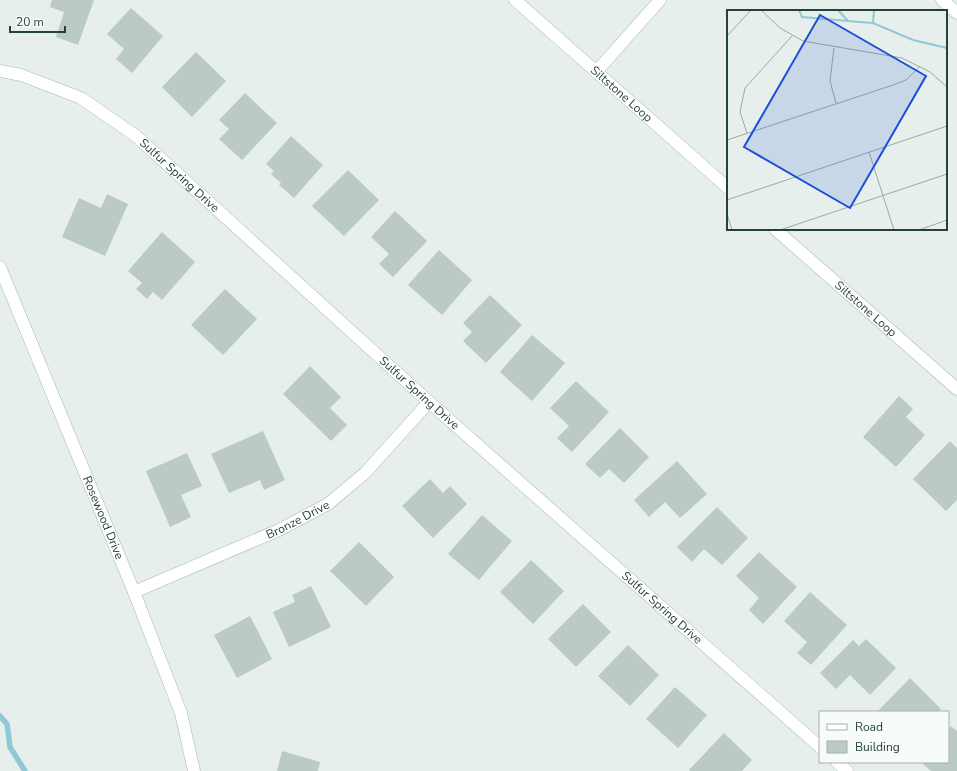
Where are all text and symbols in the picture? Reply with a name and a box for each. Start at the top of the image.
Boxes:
scale bar [10,8,65,34]
inset map [727,10,947,230]
text: 20 m [16,14,44,30]
street label: Siltstone Loop [587,62,656,126]
street label: Sulfur Spring Drive [136,135,223,216]
street label: Siltstone Loop [831,277,900,340]
street label: Sulfur Spring Drive [376,353,463,433]
street label: Rosewood Drive [79,474,128,562]
street label: Bronze Drive [264,497,332,543]
street label: Sulfur Spring Drive [618,568,706,648]
legend [819,711,949,763]
text: Road [855,719,883,735]
text: Building [855,739,900,755]

